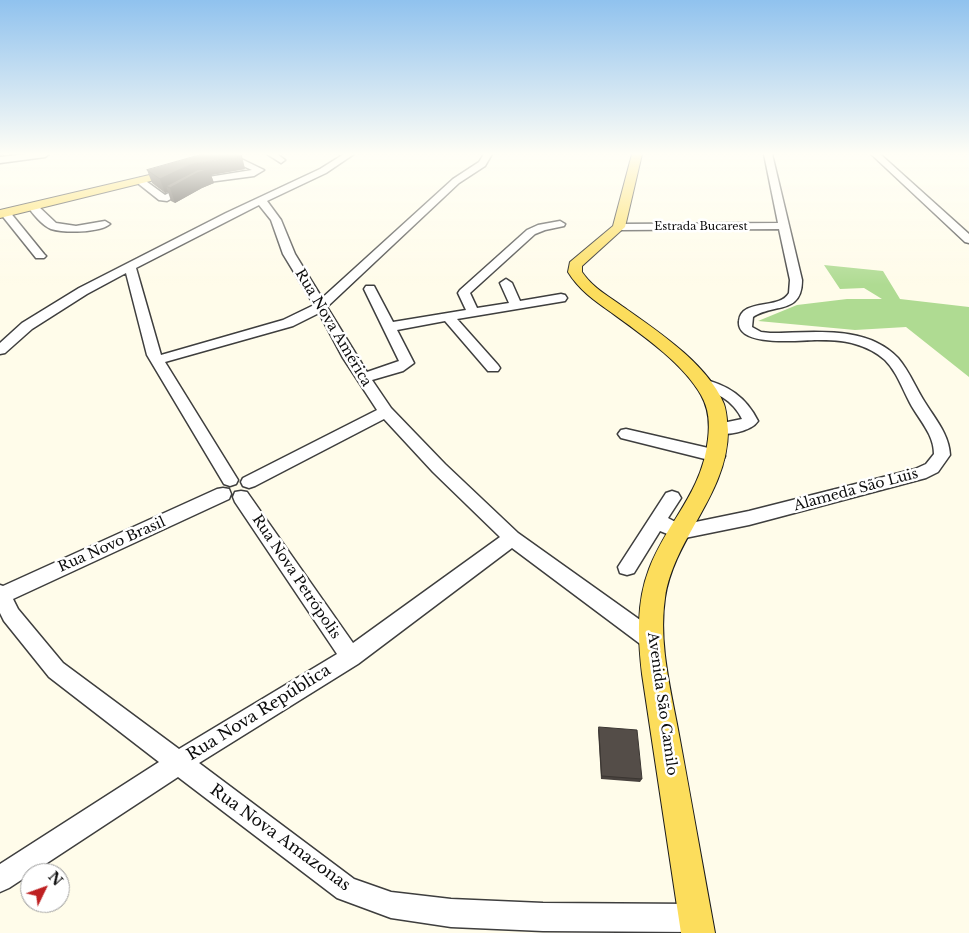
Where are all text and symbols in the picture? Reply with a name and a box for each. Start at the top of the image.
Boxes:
street label: Estrada Bucarest [654,220,748,234]
street label: Rua Nova América [291,266,375,390]
street label: Alameda São Luis [792,465,920,515]
street label: Rua Nova Petrópolis [248,512,344,642]
street label: Rua Novo Brasil [56,514,168,576]
street label: Avenida São Camilo [644,631,680,777]
street label: Rua Nova República [184,661,334,765]
street label: Rua Nova Amazonas [206,781,354,895]
north arrow [20,863,70,913]
text: N [44,868,66,890]

